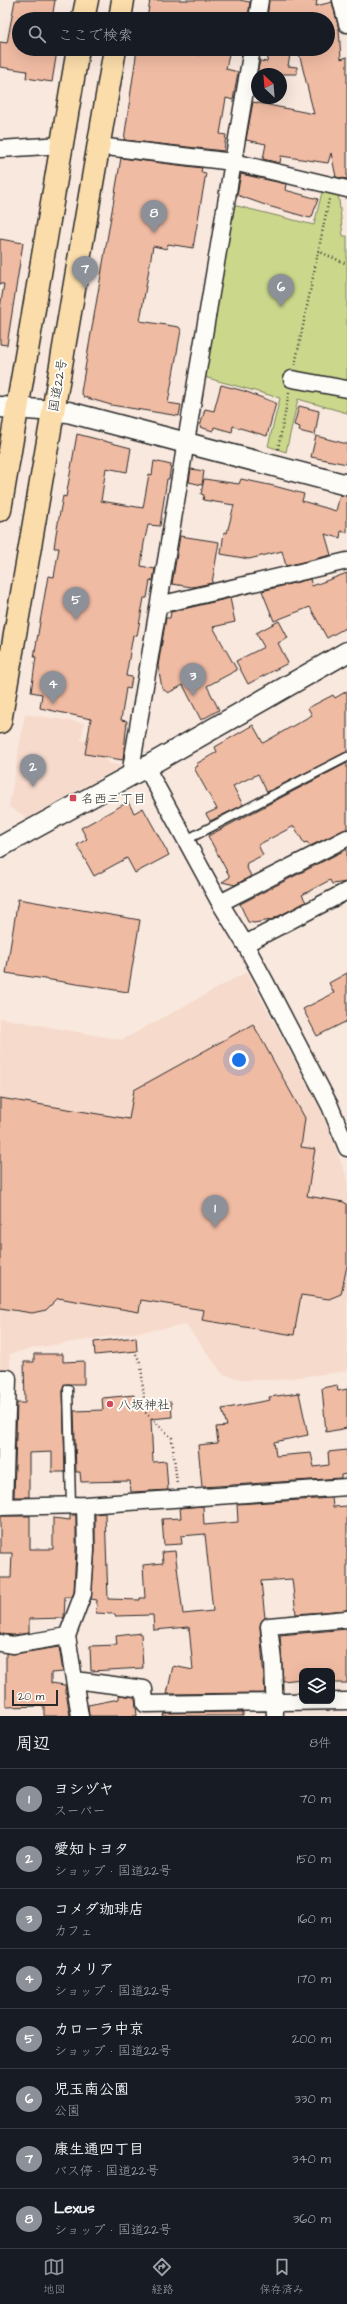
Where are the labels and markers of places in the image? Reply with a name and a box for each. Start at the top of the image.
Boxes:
pin: 8 [141,200,167,233]
pin: 7 [72,256,98,289]
pin: 6 [268,274,294,307]
pin: 5 [63,587,89,620]
pin: 3 [180,663,206,696]
pin: 4 [40,671,66,704]
pin: 2 [20,754,46,787]
place label: 名西二丁目 [81,790,146,808]
marker: 名西二丁目 [68,793,78,803]
pin: 1 [202,1195,228,1228]
place label: 八坂神社 [118,1396,170,1414]
marker: 八坂神社 [105,1399,115,1409]

